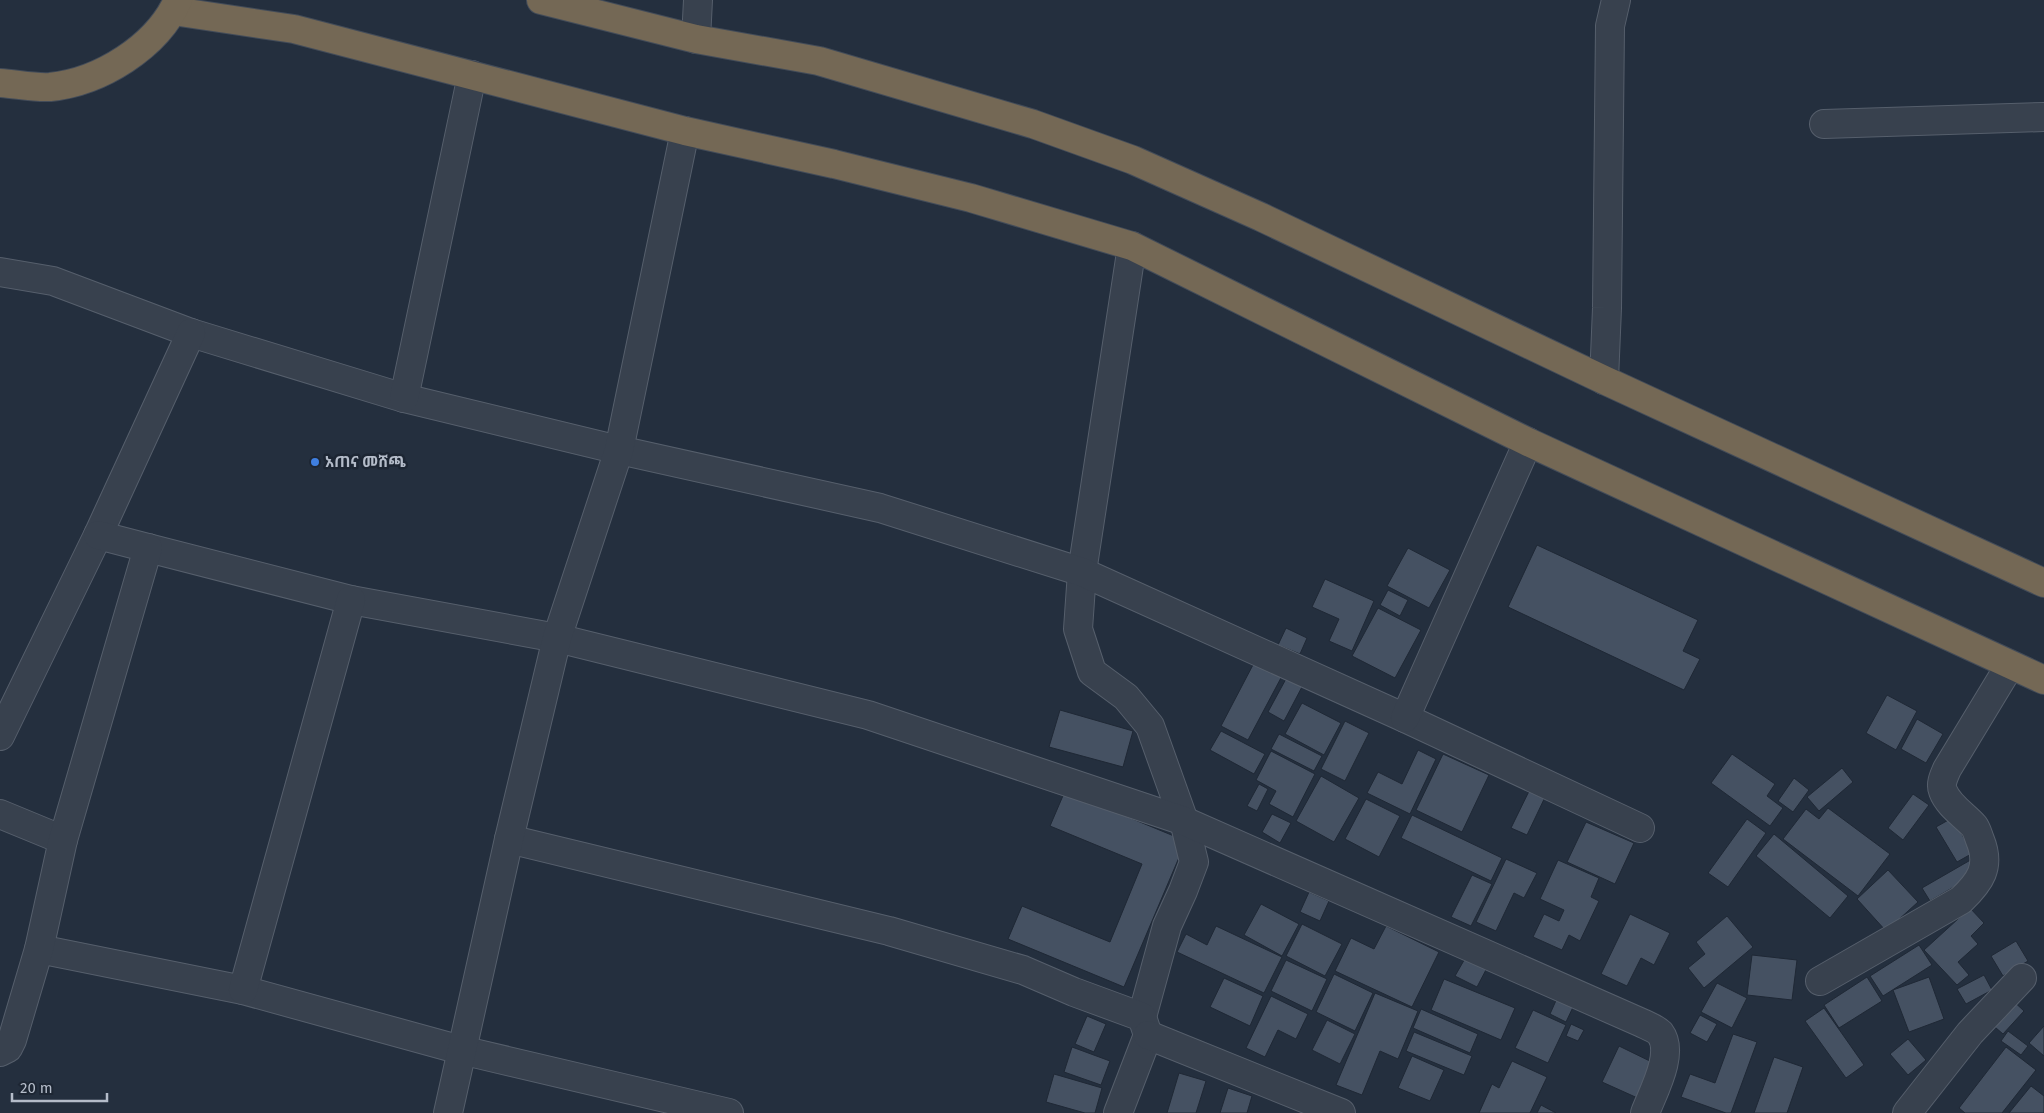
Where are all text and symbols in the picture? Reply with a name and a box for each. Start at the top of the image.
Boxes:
place label: አጠና መሸጫ [325,453,406,471]
marker: አጠና መሸጫ [309,456,321,468]
scale bar [12,1070,108,1102]
text: 20 m [20,1079,53,1097]

